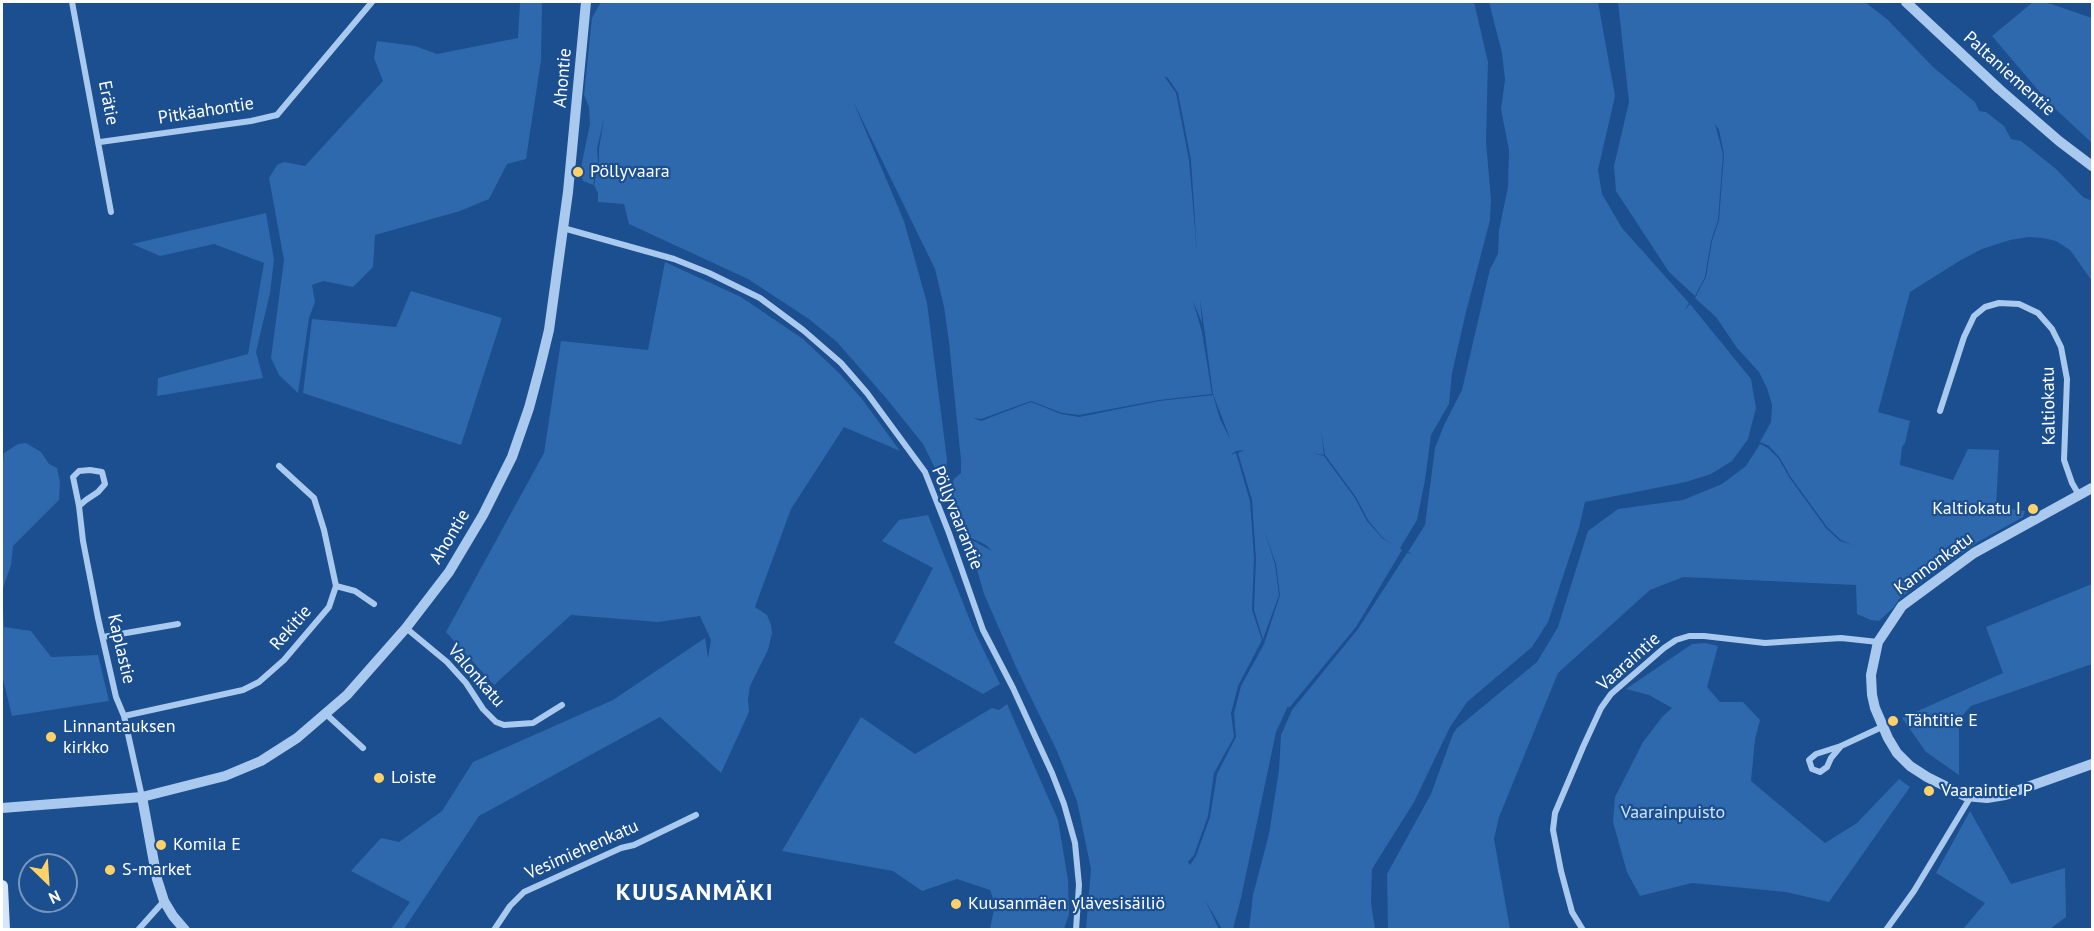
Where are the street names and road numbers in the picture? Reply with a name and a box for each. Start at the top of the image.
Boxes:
street label: Paltaniementie [1959,27,2059,121]
street label: Ahontie [550,47,576,109]
street label: Erätie [93,79,123,127]
street label: Pitkäahontie [156,93,256,129]
street label: Kaltiokatu [2038,367,2060,445]
street label: Pöllyvaarantie [926,463,988,573]
street label: Ahontie [425,506,475,568]
street label: Kannonkatu [1890,528,1978,600]
street label: Rekitie [266,601,316,655]
street label: Kaplastie [102,612,140,686]
street label: Vaaraintie [1593,628,1665,696]
street label: Valonkatu [443,640,509,712]
street label: Vesimiehenkatu [522,815,642,885]

